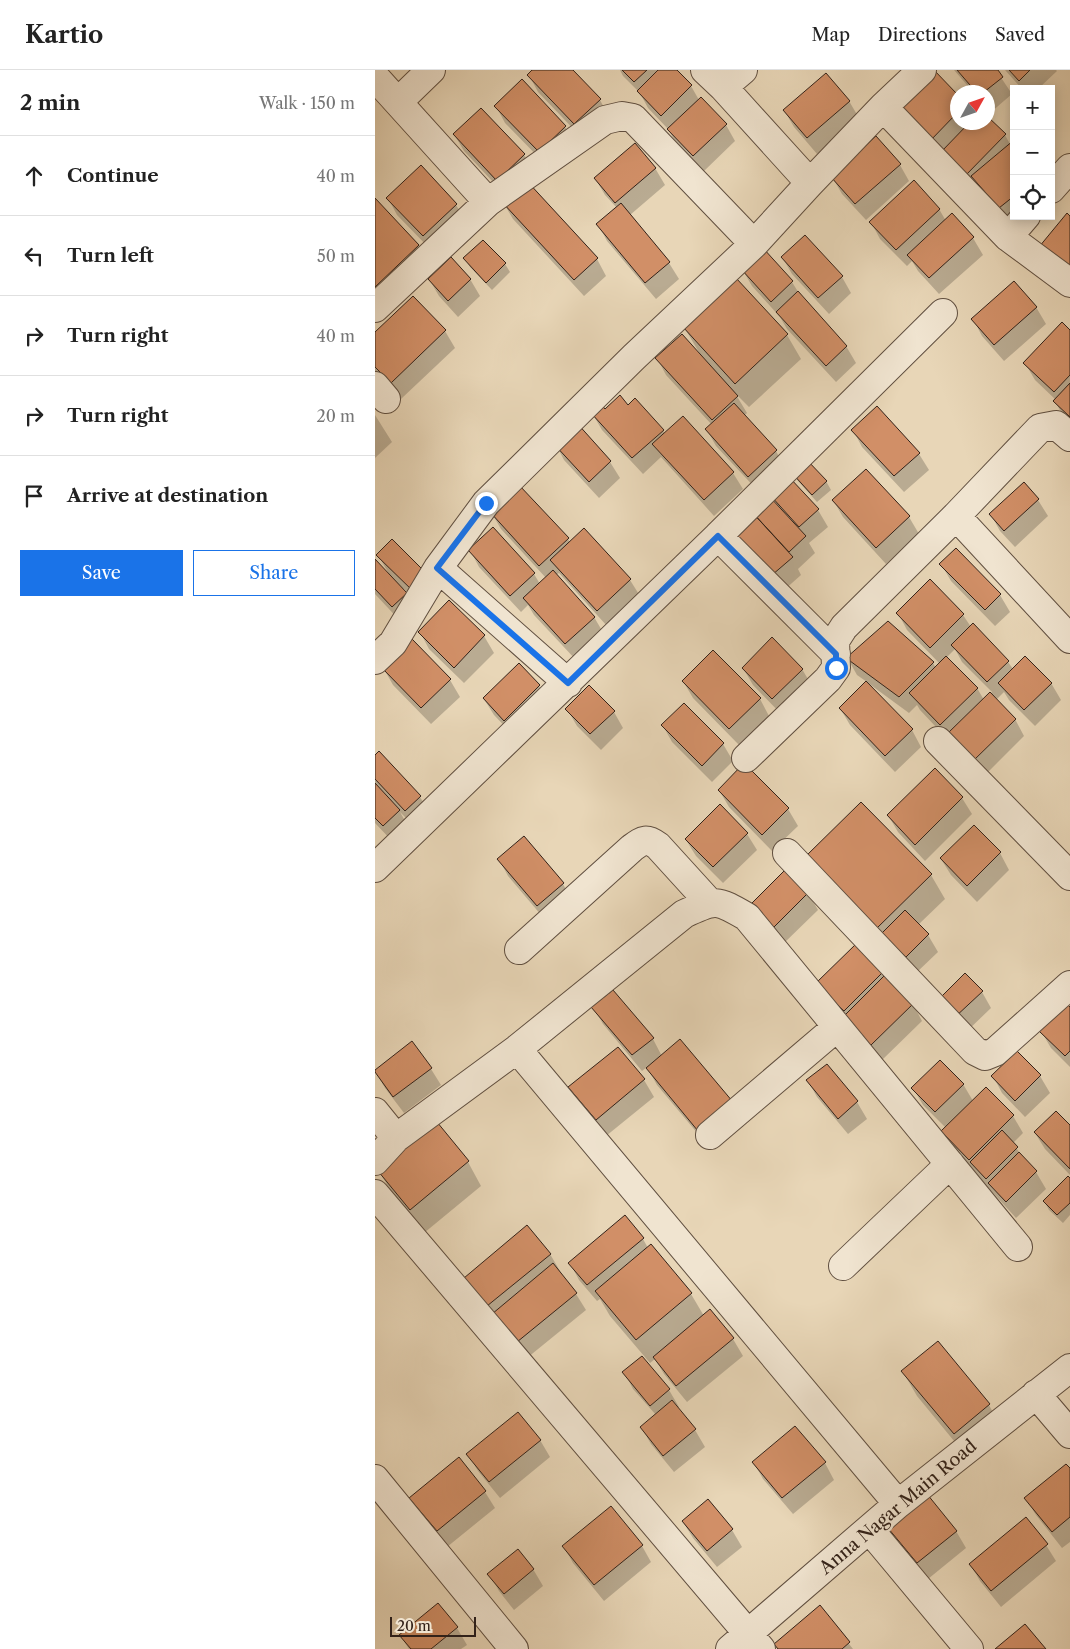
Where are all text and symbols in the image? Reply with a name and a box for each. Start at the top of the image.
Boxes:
text: Kartio [25,20,103,49]
text: Map [811,24,850,46]
text: Directions [878,24,967,46]
text: Saved [995,24,1045,46]
north arrow [950,85,995,130]
map controls [1010,85,1055,220]
button: + [1010,85,1055,130]
text: 2 min [20,90,80,115]
text: Walk · 150 m [259,93,355,113]
button: − [1010,130,1055,175]
icon: ahead [20,162,48,190]
text: Continue [67,164,159,187]
text: 40 m [316,166,355,186]
button: locate [1010,175,1055,220]
icon: left [20,242,48,270]
text: Turn left [67,244,154,267]
text: 50 m [317,246,355,266]
icon: right [20,322,48,350]
text: Turn right [67,324,168,347]
text: 40 m [316,326,355,346]
icon: right [20,402,48,430]
text: Turn right [67,404,168,427]
text: 20 m [316,406,355,426]
icon: arrive [20,482,48,510]
text: Arrive at destination [67,484,268,507]
route end [475,492,498,515]
button: Save [20,550,183,596]
button: Share [193,550,355,596]
route start [825,657,848,680]
street label: Anna Nagar Main Road [814,1435,981,1580]
scale bar [390,1614,476,1637]
text: 20 m [397,1617,431,1635]

